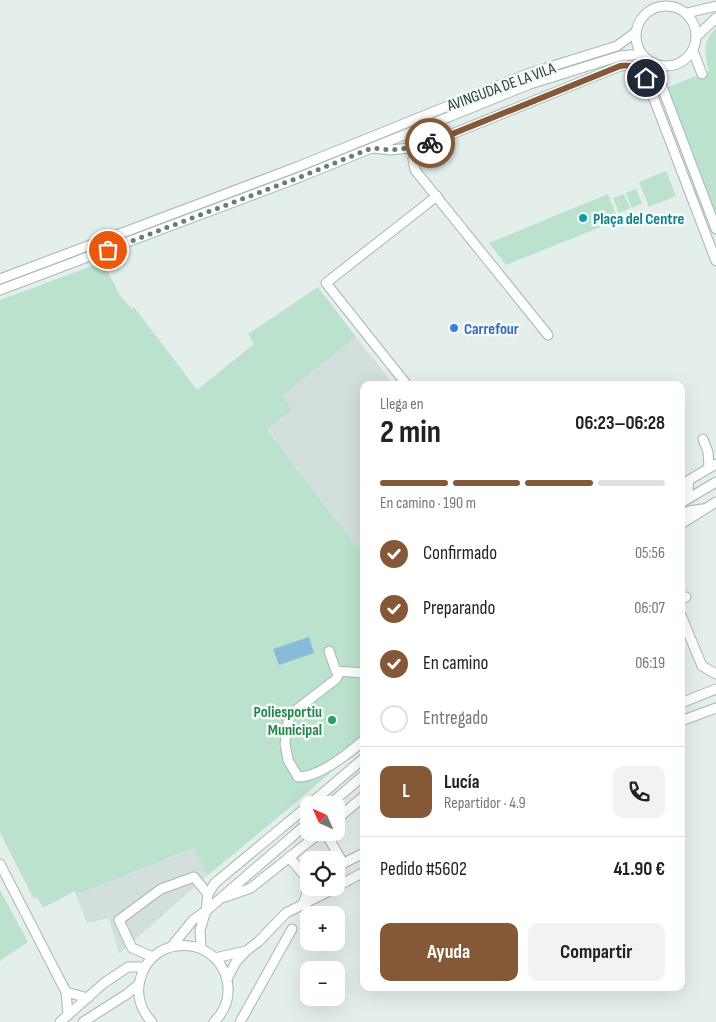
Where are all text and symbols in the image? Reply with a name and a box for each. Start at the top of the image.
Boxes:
pin [625,57,667,99]
street label: AVINGUDA DE LA VILA [444,59,558,116]
icon: home [632,64,660,92]
courier [405,118,455,168]
icon: bike [416,129,444,157]
place label: Plaça del Centre [593,210,684,229]
marker: Plaça del Centre [577,212,589,224]
pin [87,229,129,271]
icon: bag [94,236,122,264]
place label: Carrefour [464,320,519,339]
marker: Carrefour [448,322,460,334]
text: Llega en [380,395,424,414]
text: 06:23–06:28 [575,412,665,435]
text: 2 min [380,413,441,452]
text: En camino · 190 m [380,494,476,513]
icon: check [380,540,408,568]
text: Confirmado [423,542,497,565]
text: 05:56 [635,544,665,563]
icon: check [380,595,408,623]
text: Preparando [423,597,495,620]
text: 06:07 [634,599,665,618]
icon: check [380,650,408,678]
text: En camino [423,652,488,675]
text: 06:19 [635,654,665,673]
place label: Poliesportiu Municipal [253,703,322,740]
text: Entregado [423,707,488,730]
marker: Poliesportiu Municipal [326,714,338,726]
button: phone [613,766,665,818]
text: Lucía [444,771,479,794]
text: L [402,780,410,803]
text: Repartidor · 4.9 [444,794,526,813]
north arrow [300,796,345,841]
map controls [300,796,345,1006]
button: locate [300,851,345,896]
text: Pedido #5602 [380,858,467,881]
text: 41.90 € [613,858,665,881]
button: + [300,906,345,951]
button: Ayuda [380,923,518,981]
button: Compartir [528,923,665,981]
button: − [300,961,345,1006]

